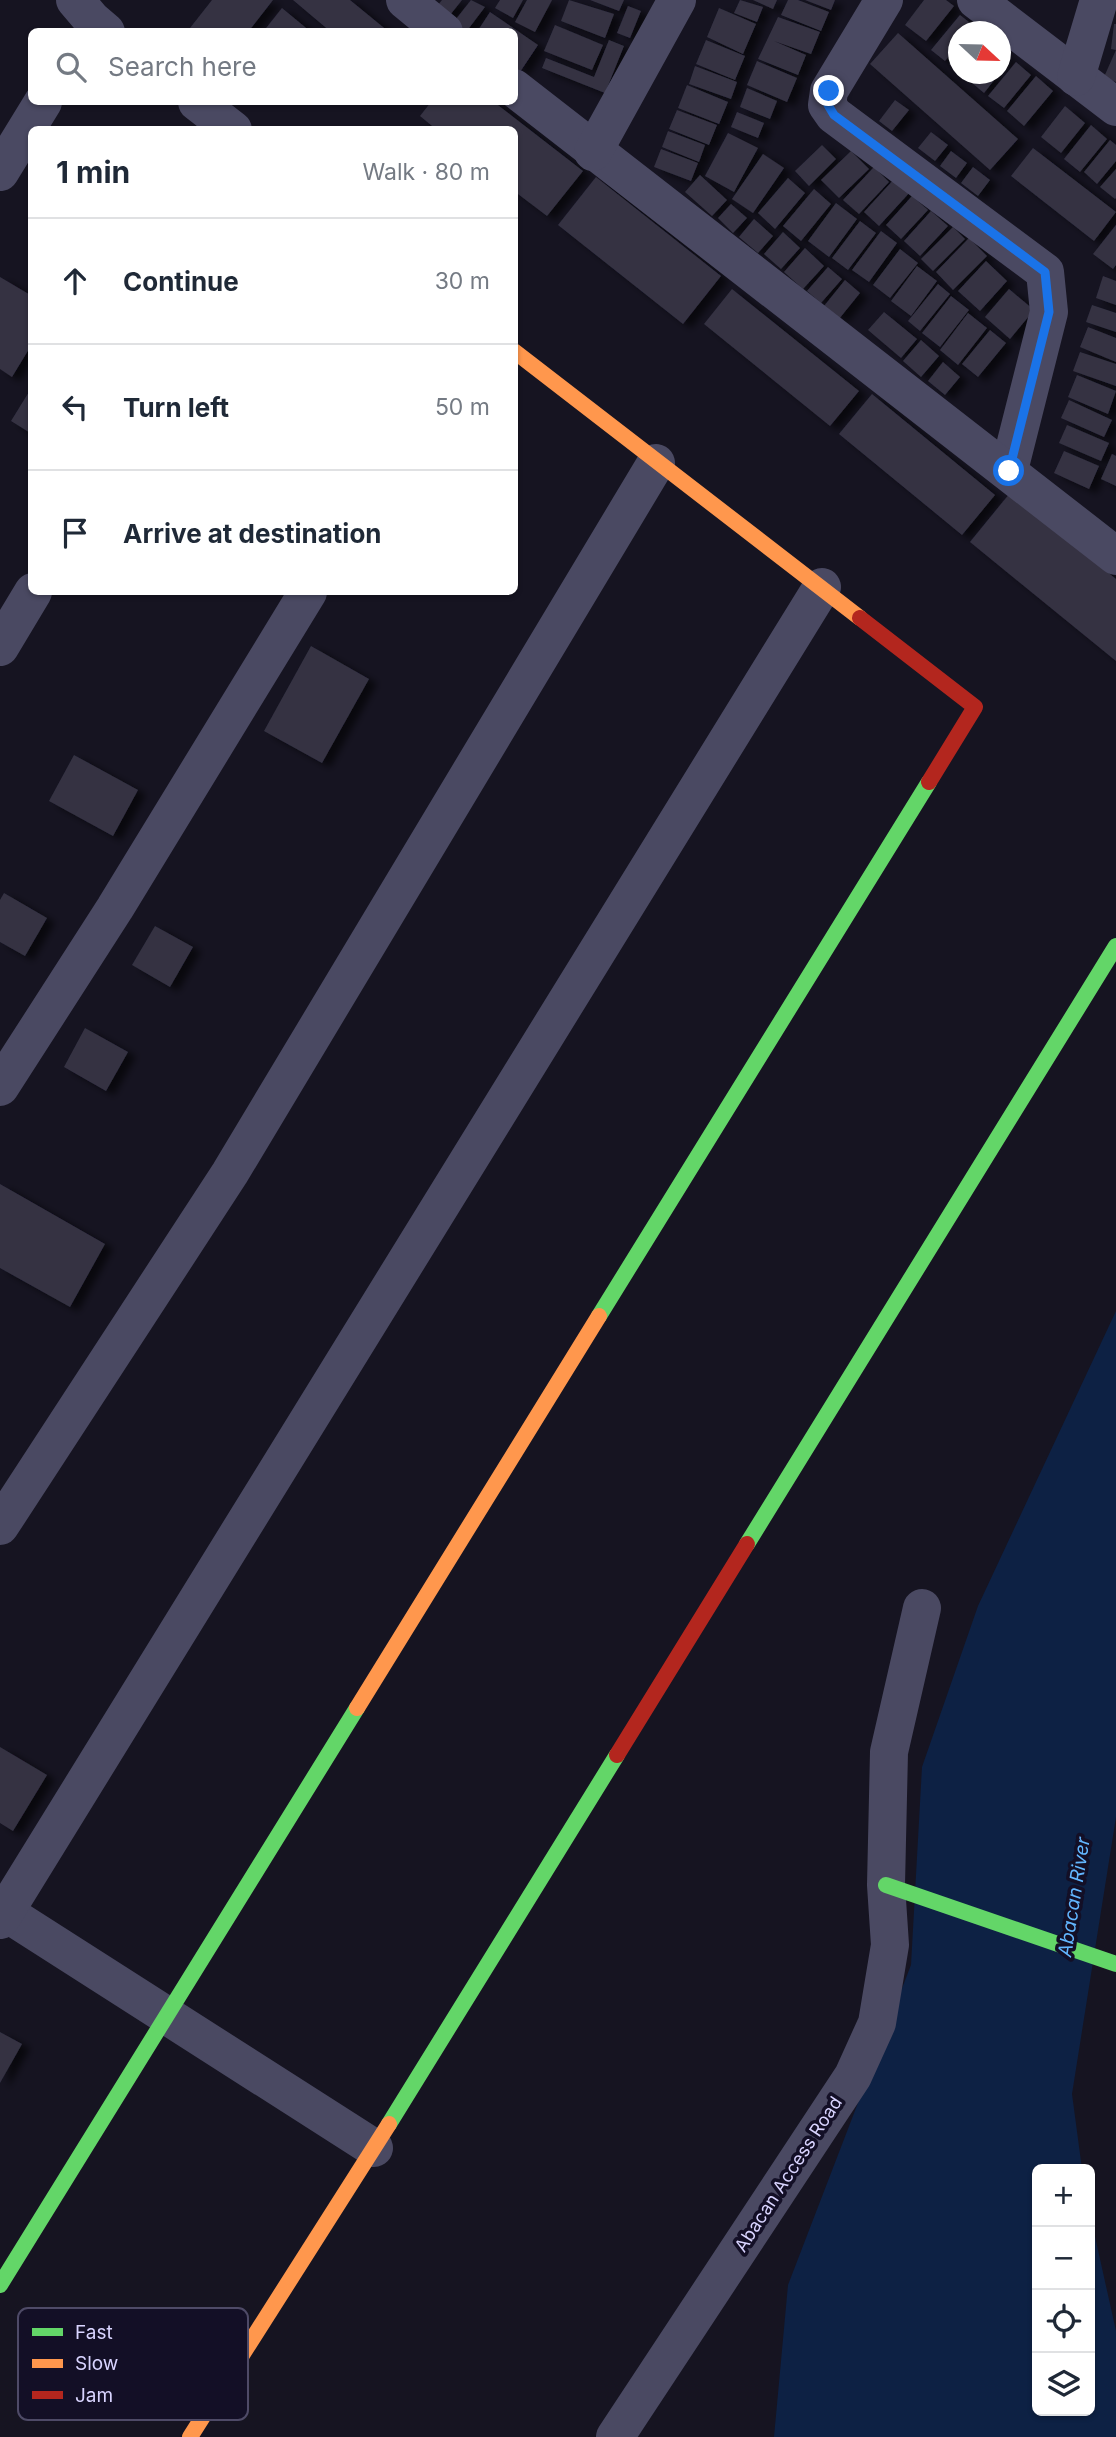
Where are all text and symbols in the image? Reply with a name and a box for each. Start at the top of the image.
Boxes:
north arrow [948,21,1011,84]
search box [28,28,518,105]
icon: search [52,48,90,86]
text: Search here [108,51,257,82]
route end [813,75,844,106]
text: 1 min [56,154,130,190]
text: Walk · 80 m [362,158,490,186]
icon: ahead [56,262,94,300]
text: Continue [123,266,239,297]
text: 30 m [435,267,490,295]
icon: left [56,388,94,426]
text: Turn left [123,392,229,423]
text: 50 m [435,393,490,421]
route start [993,455,1024,486]
icon: arrive [56,514,94,552]
text: Arrive at destination [123,518,382,549]
water label: Abacan River [1053,1835,1095,1959]
street label: Abacan Access Road [730,2092,846,2256]
map controls [1032,2164,1095,2416]
button: + [1032,2164,1095,2227]
button: − [1032,2227,1095,2290]
button: locate [1032,2290,1095,2353]
legend [18,2308,248,2420]
text: Fast [75,2321,113,2344]
text: Slow [75,2352,118,2375]
button: layers [1032,2353,1095,2416]
text: Jam [75,2384,113,2407]

